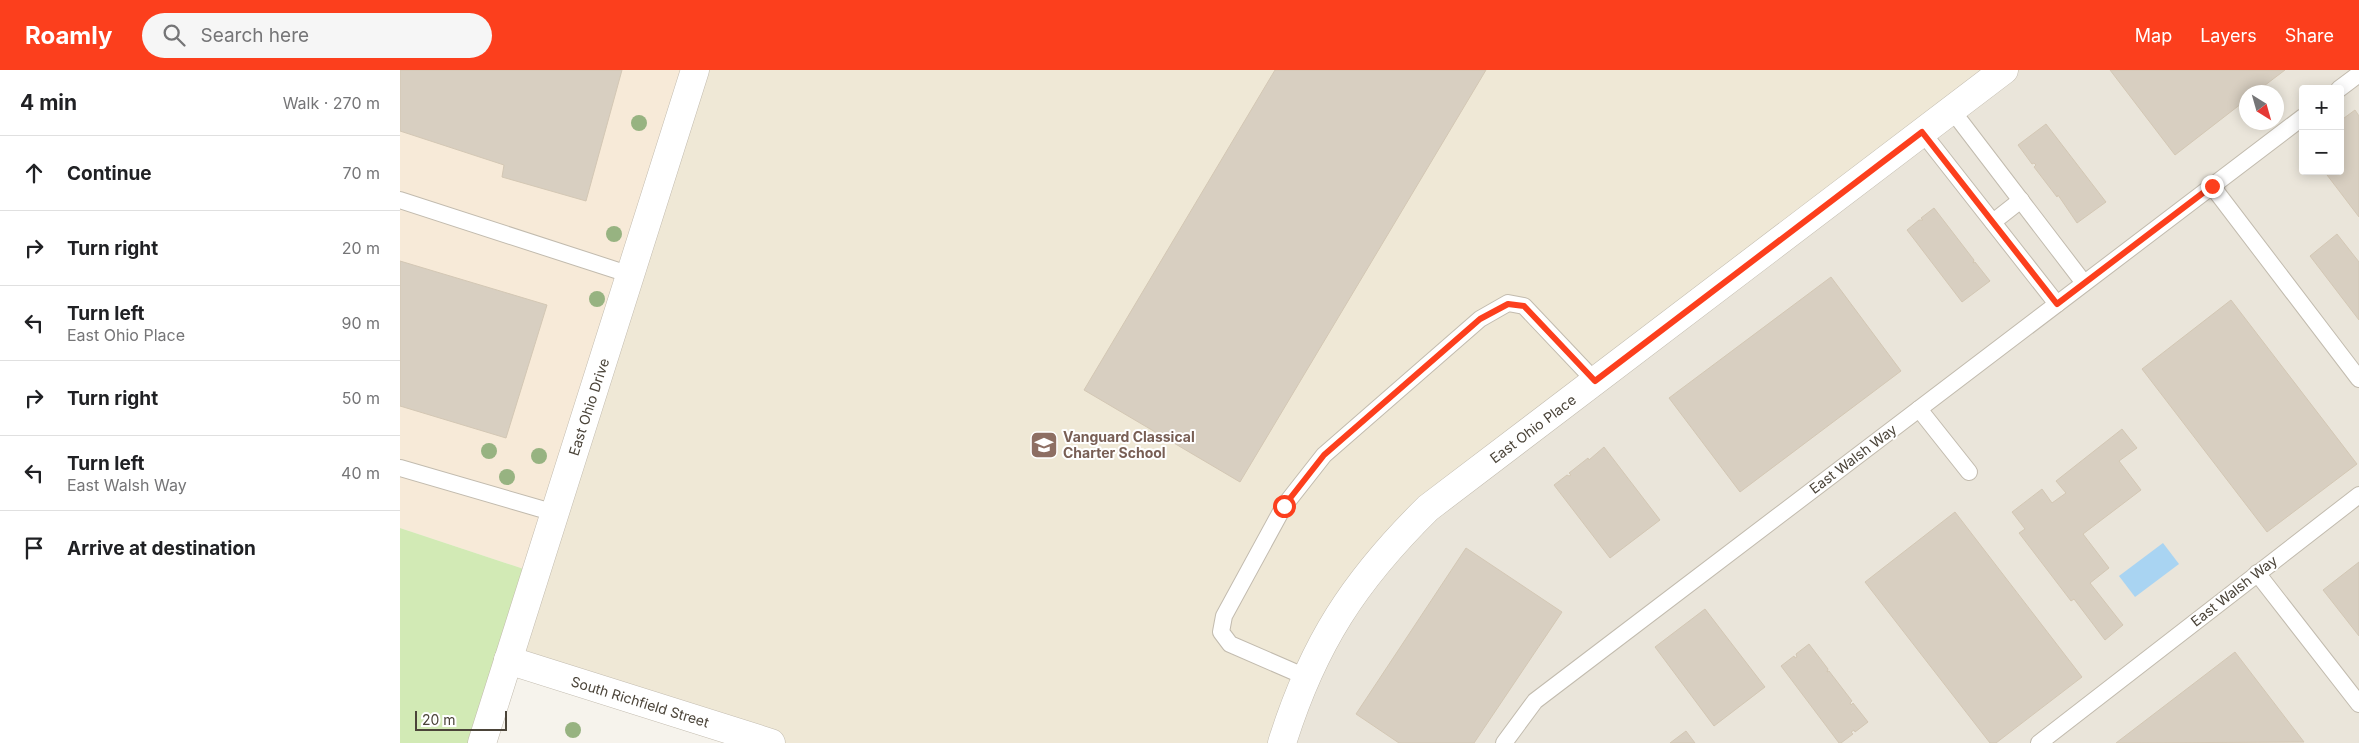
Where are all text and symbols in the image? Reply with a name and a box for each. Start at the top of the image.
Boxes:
search box [142,13,492,58]
text: Roamly [25,21,112,50]
icon: search [160,21,188,49]
text: Search here [200,24,309,47]
text: Map [2135,25,2172,46]
text: Layers [2200,25,2257,46]
text: Share [2285,25,2334,46]
north arrow [2239,85,2284,130]
map controls [2299,85,2344,175]
button: + [2299,85,2344,130]
text: 4 min [20,90,77,115]
text: Walk · 270 m [283,93,380,113]
button: − [2299,130,2344,175]
icon: ahead [20,159,48,187]
text: Continue [67,162,152,185]
text: 70 m [343,163,380,183]
route end [2201,175,2224,198]
icon: right [20,234,48,262]
text: Turn right [67,237,158,260]
text: 20 m [342,238,380,258]
text: Turn left [67,302,145,325]
icon: left [20,309,48,337]
text: 90 m [341,313,380,333]
text: East Ohio Place [67,325,185,345]
street label: East Ohio Drive [565,356,612,458]
icon: right [20,384,48,412]
text: Turn right [67,387,158,410]
text: 50 m [342,388,380,408]
street label: East Ohio Place [1486,391,1579,466]
street label: East Walsh Way [1806,420,1900,497]
place label: Vanguard Classical Charter School [1063,428,1195,461]
school or university icon: Vanguard Classical Charter School [1029,430,1059,460]
text: Turn left [67,452,145,475]
icon: left [20,459,48,487]
text: 40 m [341,463,380,483]
text: East Walsh Way [67,475,187,495]
route start [1273,495,1296,518]
icon: arrive [20,534,48,562]
text: Arrive at destination [67,537,256,560]
street label: East Walsh Way [2187,552,2280,630]
street label: South Richfield Street [569,672,712,731]
scale bar [415,708,508,731]
text: 20 m [422,711,456,728]

